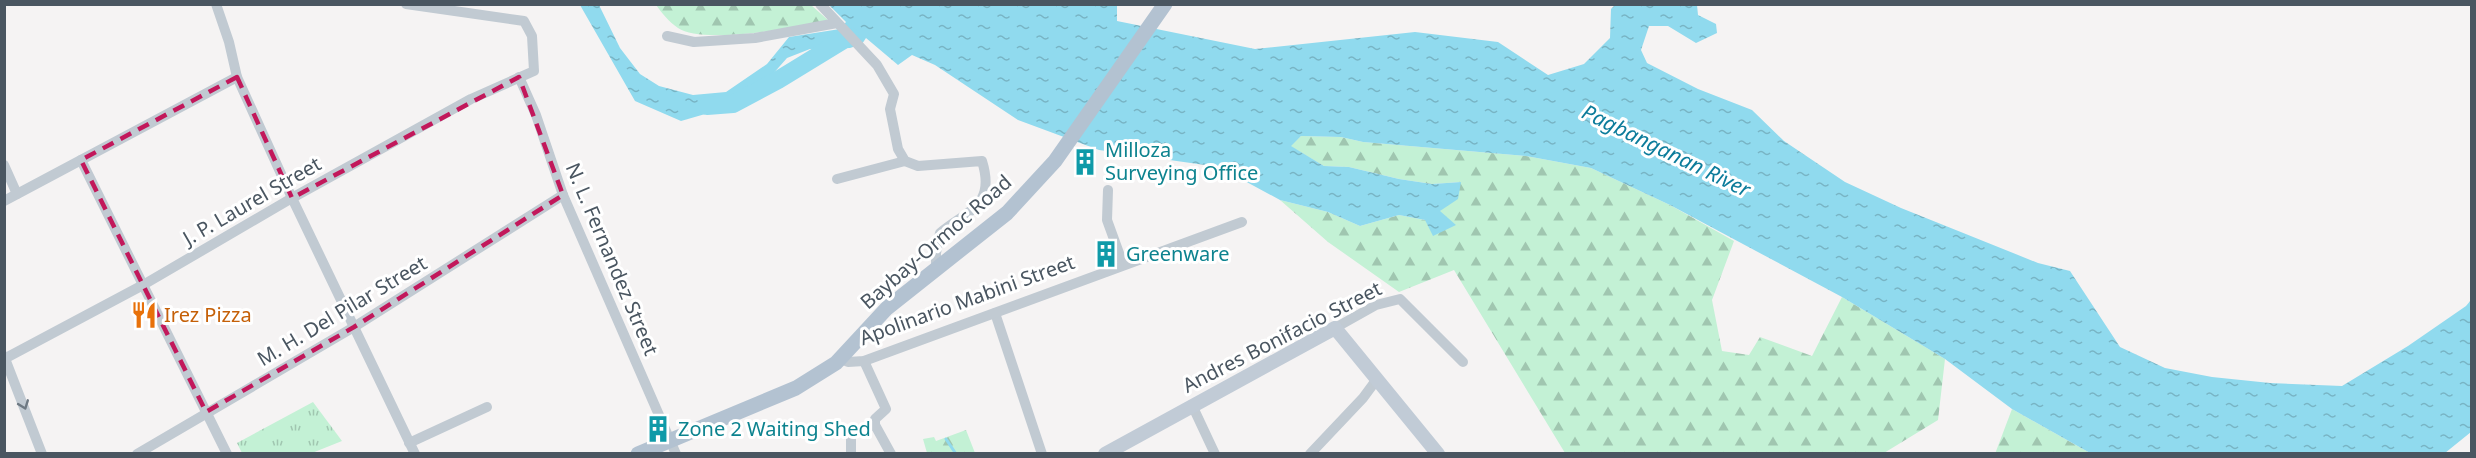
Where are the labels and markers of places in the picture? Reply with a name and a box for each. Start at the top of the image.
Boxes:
place label: Milloza Surveying Office [1105,136,1258,186]
building icon: Milloza Surveying Office [1070,147,1100,177]
building icon: Greenware [1091,239,1121,269]
place label: Greenware [1126,240,1229,267]
restaurant icon: Irez Pizza [129,300,159,330]
place label: Irez Pizza [164,301,252,328]
building icon: Zone 2 Waiting Shed [643,414,673,444]
place label: Zone 2 Waiting Shed [678,415,871,442]

